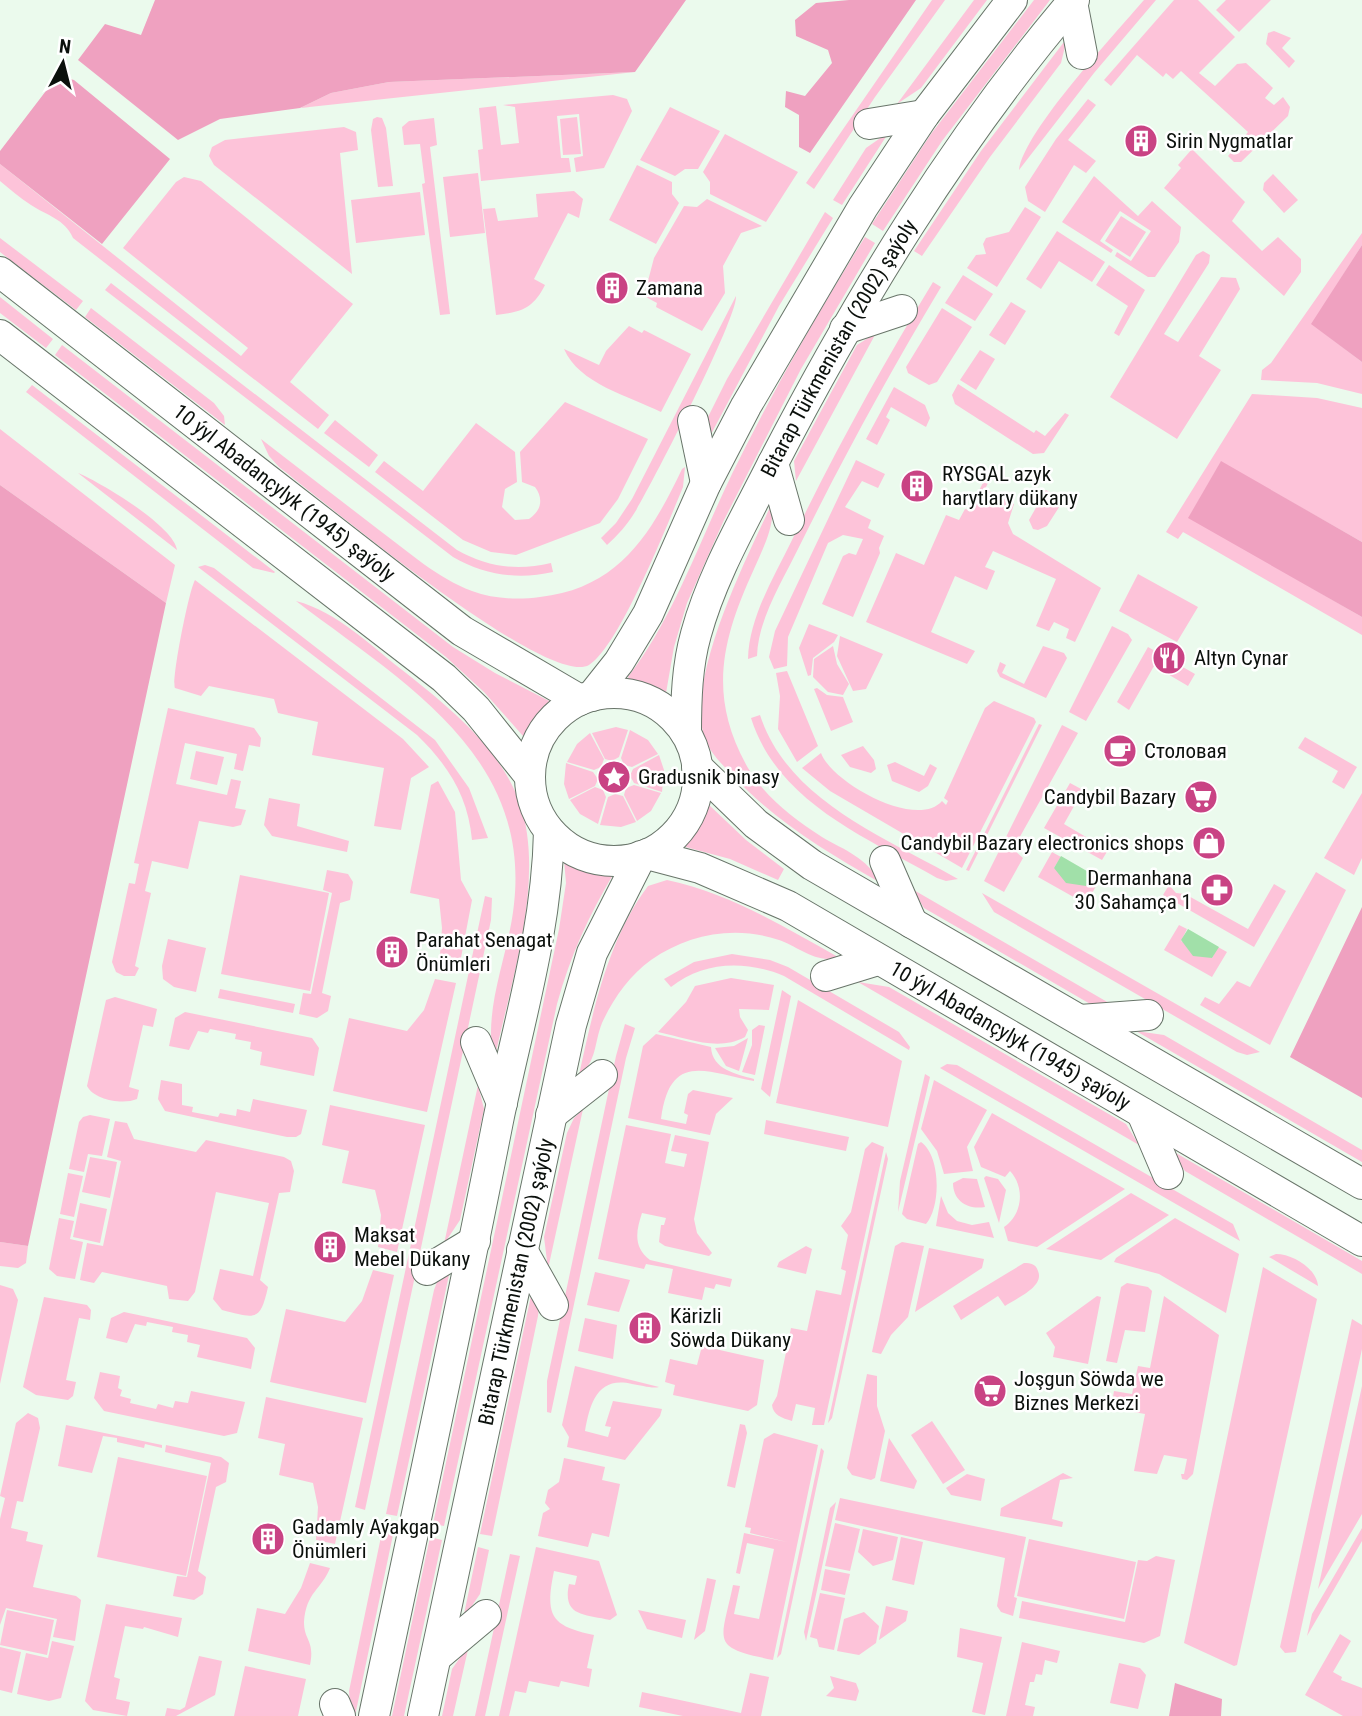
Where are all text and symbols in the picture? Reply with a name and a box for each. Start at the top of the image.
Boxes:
north arrow [28,28,98,98]
text: N [58,34,72,59]
building icon: Sirin Nygmatlar [1122,122,1160,160]
place label: Sirin Nygmatlar [1166,129,1293,153]
street label: Bitarap Türkmenistan (2002) şaýoly [756,215,922,481]
building icon: Zamana [593,269,631,307]
place label: Zamana [636,276,703,300]
street label: 10 ýyl Abadançylyk (1945) şaýoly [169,399,400,587]
place label: RYSGAL azyk harytlary dükany [942,462,1078,510]
building icon: RYSGAL azyk harytlary dükany [898,467,936,505]
restaurant icon: Altyn Cynar [1150,639,1188,677]
place label: Altyn Cynar [1194,646,1288,670]
cafe icon: Столовая [1101,732,1139,770]
place label: Столовая [1144,739,1227,763]
place icon: Gradusnik binasy [595,758,633,796]
place label: Gradusnik binasy [638,765,780,789]
supermarket icon: Candybil Bazary [1182,778,1220,816]
place label: Candybil Bazary [1044,785,1176,809]
shop icon: Candybil Bazary electronics shops [1190,824,1228,862]
place label: Candybil Bazary electronics shops [901,831,1184,855]
place label: Dermanhana 30 Sahamça 1 [1075,866,1192,914]
pharmacy icon: Dermanhana 30 Sahamça 1 [1198,871,1236,909]
place label: Parahat Senagat Önümleri [416,928,552,976]
building icon: Parahat Senagat Önümleri [373,933,411,971]
street label: 10 ýyl Abadançylyk (1945) şaýoly [886,956,1135,1115]
street label: Bitarap Türkmenistan (2002) şaýoly [474,1136,558,1427]
place label: Maksat Mebel Dükany [354,1223,470,1271]
building icon: Maksat Mebel Dükany [311,1228,349,1266]
place label: Kärizli Söwda Dükany [670,1304,791,1352]
building icon: Kärizli Söwda Dükany [626,1309,664,1347]
place label: Joşgun Söwda we Biznes Merkezi [1014,1367,1164,1415]
supermarket icon: Joşgun Söwda we Biznes Merkezi [971,1372,1009,1410]
place label: Gadamly Aýakgap Önümleri [292,1515,439,1563]
building icon: Gadamly Aýakgap Önümleri [249,1520,287,1558]

